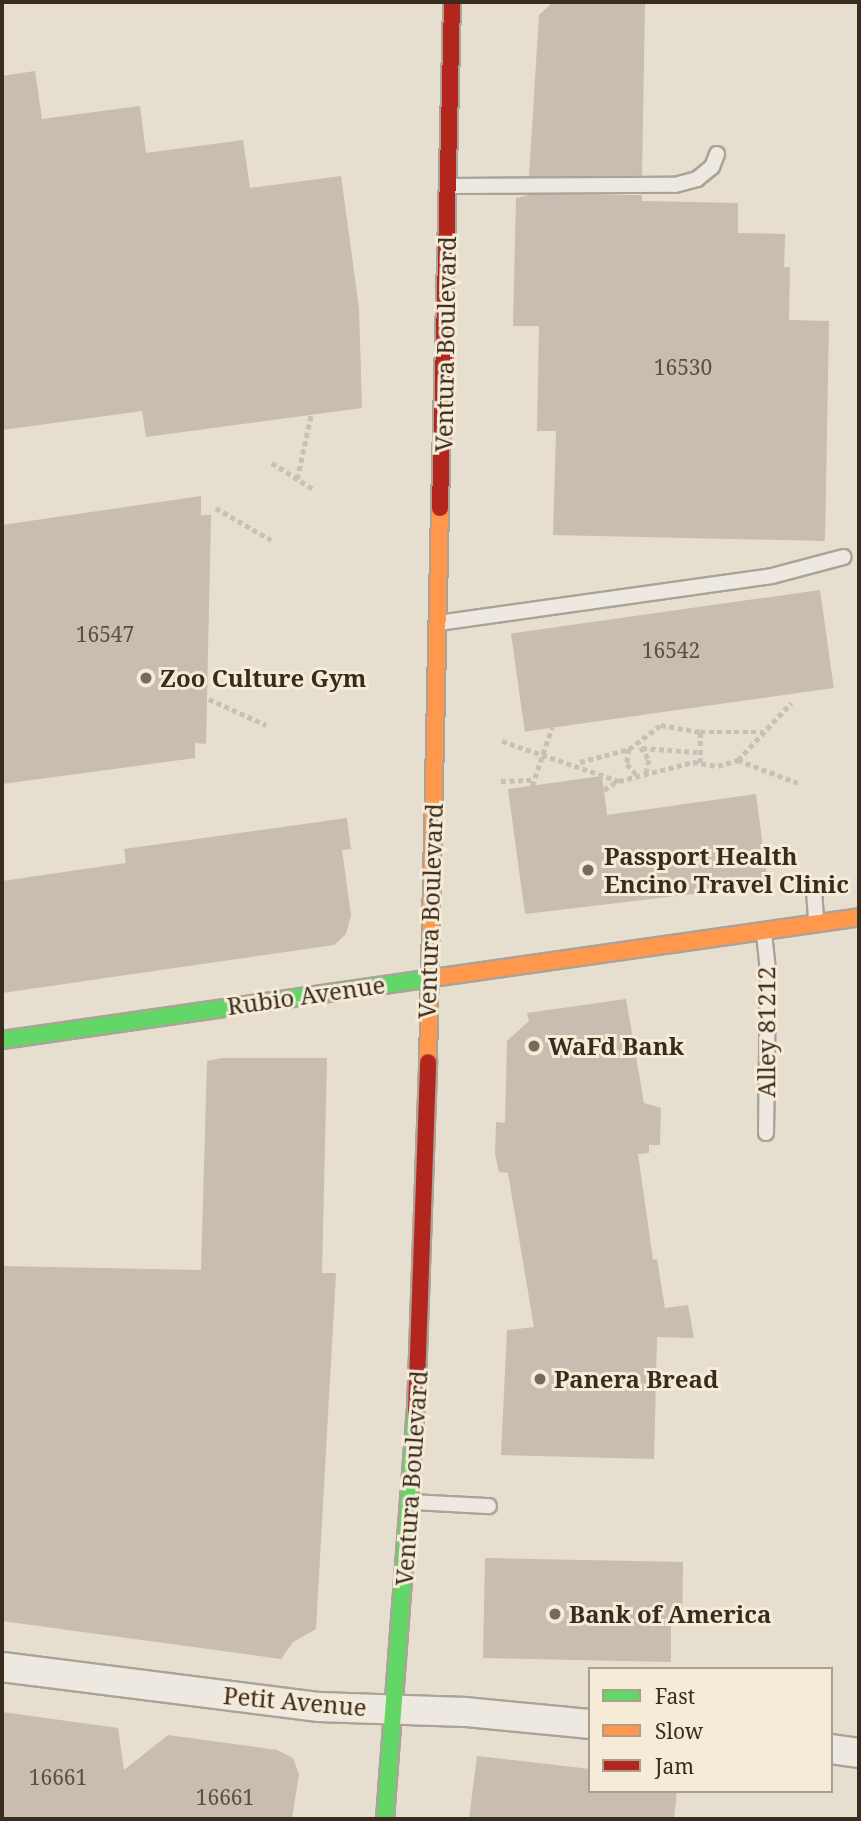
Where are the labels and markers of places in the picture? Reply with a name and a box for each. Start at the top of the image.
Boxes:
place label: Zoo Culture Gym [160,664,367,692]
marker: Zoo Culture Gym [138,670,154,686]
place label: Passport Health Encino Travel Clinic [604,842,849,898]
marker: Passport Health Encino Travel Clinic [578,860,598,880]
place label: WaFd Bank [548,1032,684,1060]
marker: WaFd Bank [526,1038,542,1054]
place label: Panera Bread [554,1365,719,1393]
marker: Panera Bread [532,1371,548,1387]
place label: Bank of America [569,1600,771,1628]
marker: Bank of America [547,1606,563,1622]

